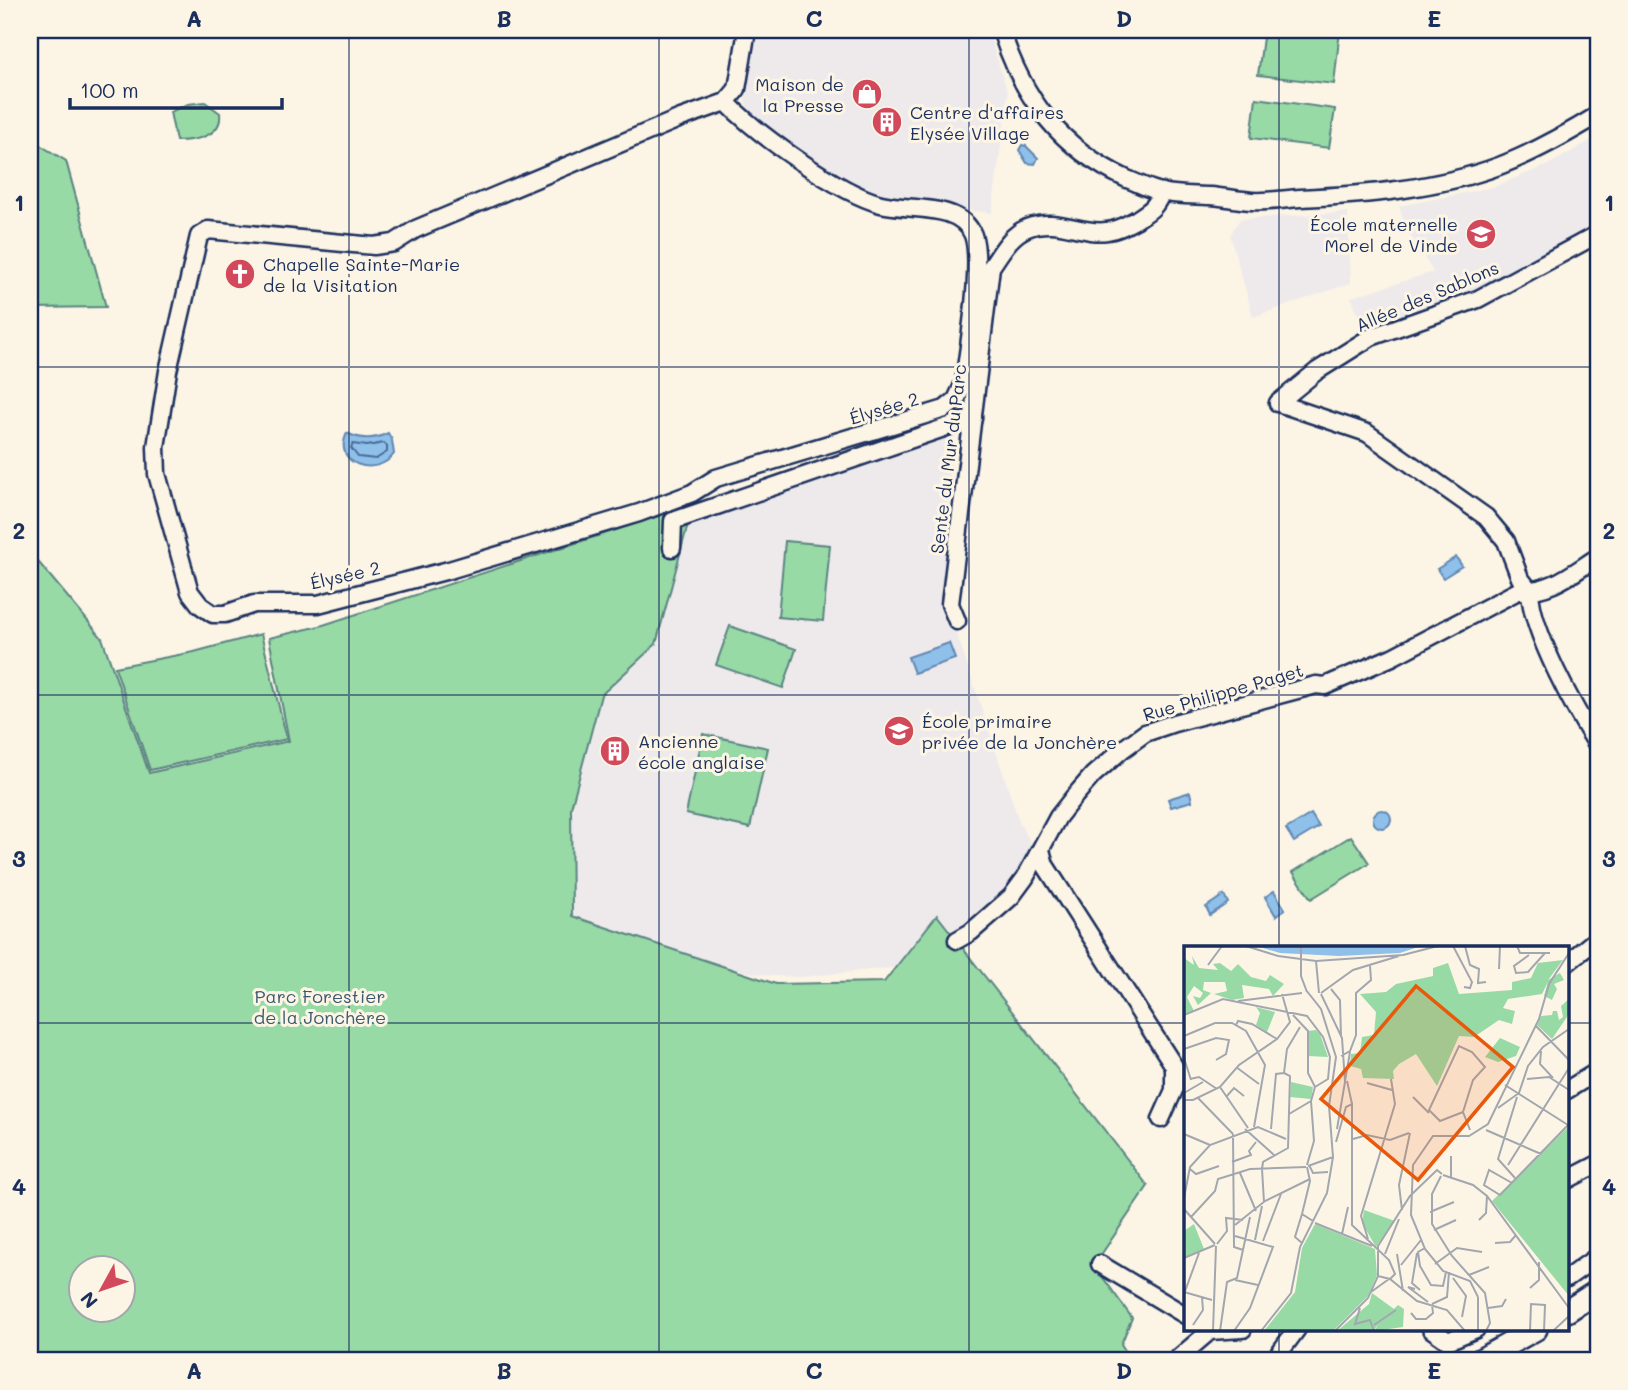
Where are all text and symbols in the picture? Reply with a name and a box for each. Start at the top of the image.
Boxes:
text: A [186,3,202,33]
text: B [496,3,512,33]
text: C [805,3,823,33]
text: D [1116,3,1132,33]
text: E [1427,3,1441,33]
scale bar [70,66,282,110]
place label: Maison de la Presse [755,72,844,117]
text: 100 m [80,76,139,103]
shop icon: Maison de la Presse [850,77,884,111]
place label: Centre d'affaires Elysée Village [910,100,1064,145]
building icon: Centre d'affaires Elysée Village [870,105,904,139]
text: 1 [14,187,24,217]
text: 1 [1604,187,1614,217]
place label: École maternelle Morel de Vinde [1310,212,1458,257]
school or university icon: École maternelle Morel de Vinde [1464,217,1498,251]
place label: Chapelle Sainte-Marie de la Visitation [263,252,460,297]
street label: Allée des Sablons [1352,255,1502,337]
church icon: Chapelle Sainte-Marie de la Visitation [223,257,257,291]
street label: Sente du Mur du Parc [924,363,972,555]
street label: Élysée 2 [847,386,921,430]
text: 2 [13,515,25,545]
text: 2 [1603,515,1615,545]
street label: Élysée 2 [308,555,382,595]
street label: Rue Philippe Paget [1140,658,1306,726]
place label: École primaire privée de la Jonchère [922,709,1117,754]
school or university icon: École primaire privée de la Jonchère [882,714,916,748]
place label: Ancienne école anglaise [638,729,765,774]
building icon: Ancienne école anglaise [598,734,632,768]
text: 3 [12,843,26,873]
text: 3 [1602,843,1616,873]
inset map [1184,946,1568,1330]
park label: Parc Forestier de la Jonchère [254,984,386,1029]
text: 4 [12,1171,26,1201]
text: 4 [1602,1171,1616,1201]
north arrow [66,1254,136,1324]
text: N [74,1287,103,1314]
text: A [186,1355,202,1385]
text: B [496,1355,512,1385]
text: C [805,1355,823,1385]
text: D [1116,1355,1132,1385]
text: E [1427,1355,1441,1385]

